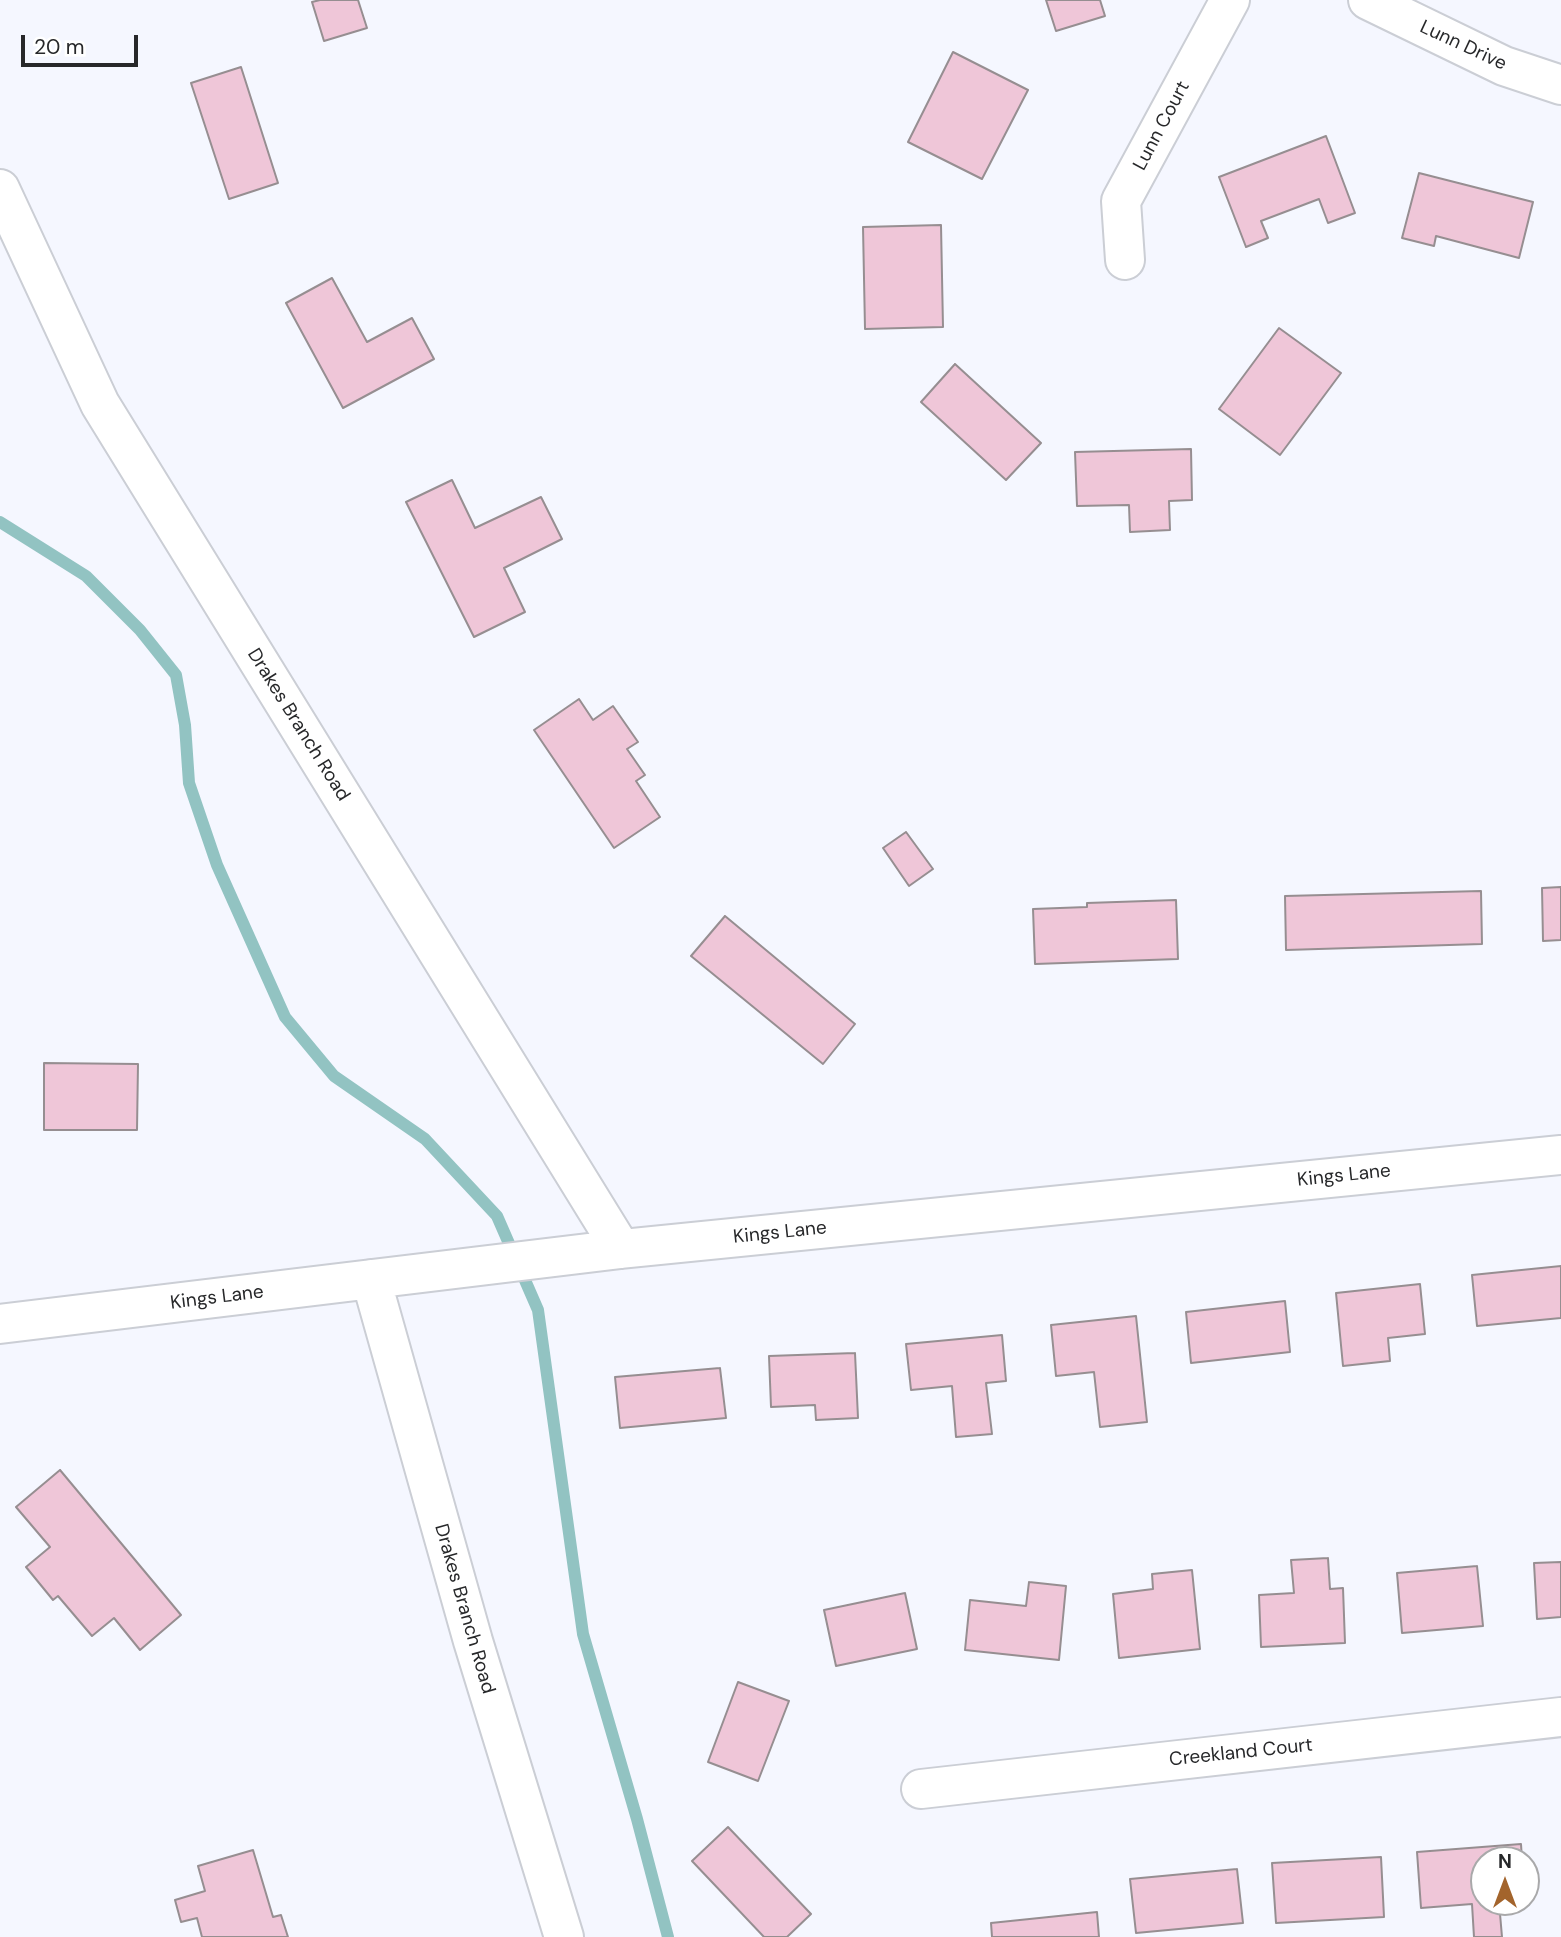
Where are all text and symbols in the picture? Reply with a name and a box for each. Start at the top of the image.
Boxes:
street label: Lunn Drive [1416,16,1510,76]
scale bar [24,21,142,65]
text: 20 m [34,33,85,61]
street label: Lunn Court [1129,77,1195,175]
street label: Drakes Branch Road [242,645,354,805]
street label: Kings Lane [1296,1160,1392,1192]
street label: Kings Lane [732,1217,828,1249]
street label: Kings Lane [169,1281,265,1315]
street label: Drakes Branch Road [429,1521,499,1697]
street label: Creekland Court [1168,1734,1314,1772]
north arrow [1470,1846,1540,1916]
text: N [1498,1849,1512,1874]

